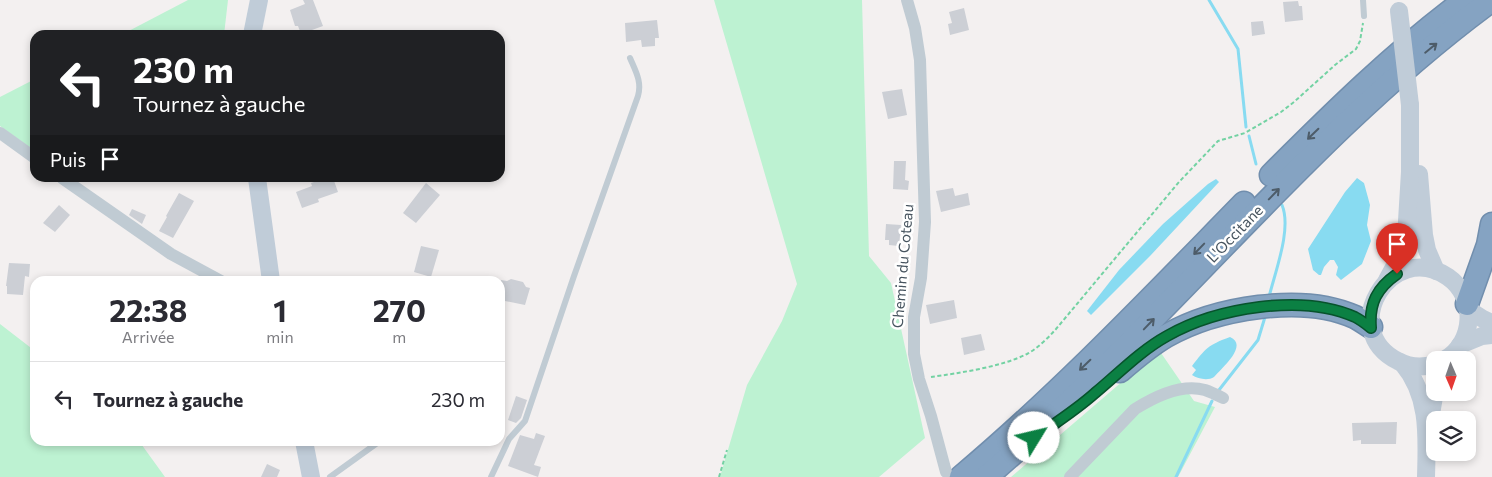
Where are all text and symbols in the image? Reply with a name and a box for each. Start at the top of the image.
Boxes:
one-way arrow [1424,42,1437,53]
text: 230 m [133,47,234,90]
icon: left [50,50,115,115]
text: Tournez à gauche [133,90,305,117]
one-way arrow [1307,128,1319,140]
icon: arrive [96,145,124,173]
text: Puis [50,148,86,171]
one-way arrow [1268,188,1280,201]
street label: L'Occitane [1202,201,1266,266]
street label: Chemin du Coteau [888,203,916,329]
pin [1376,223,1418,274]
icon: arrive [1383,230,1411,258]
one-way arrow [1193,243,1205,256]
text: 22:38 [109,291,187,328]
text: 1 [273,291,287,328]
text: 270 [373,291,426,328]
one-way arrow [1143,317,1155,330]
text: Arrivée [122,327,175,346]
text: min [266,327,294,346]
text: m [392,327,406,346]
north arrow [1426,351,1476,401]
map controls [1426,351,1476,461]
one-way arrow [1078,359,1091,371]
icon: left [50,385,78,413]
text: Tournez à gauche [93,388,243,411]
text: 230 m [431,388,485,411]
position arrow [1007,411,1059,463]
button: layers [1426,411,1476,461]

